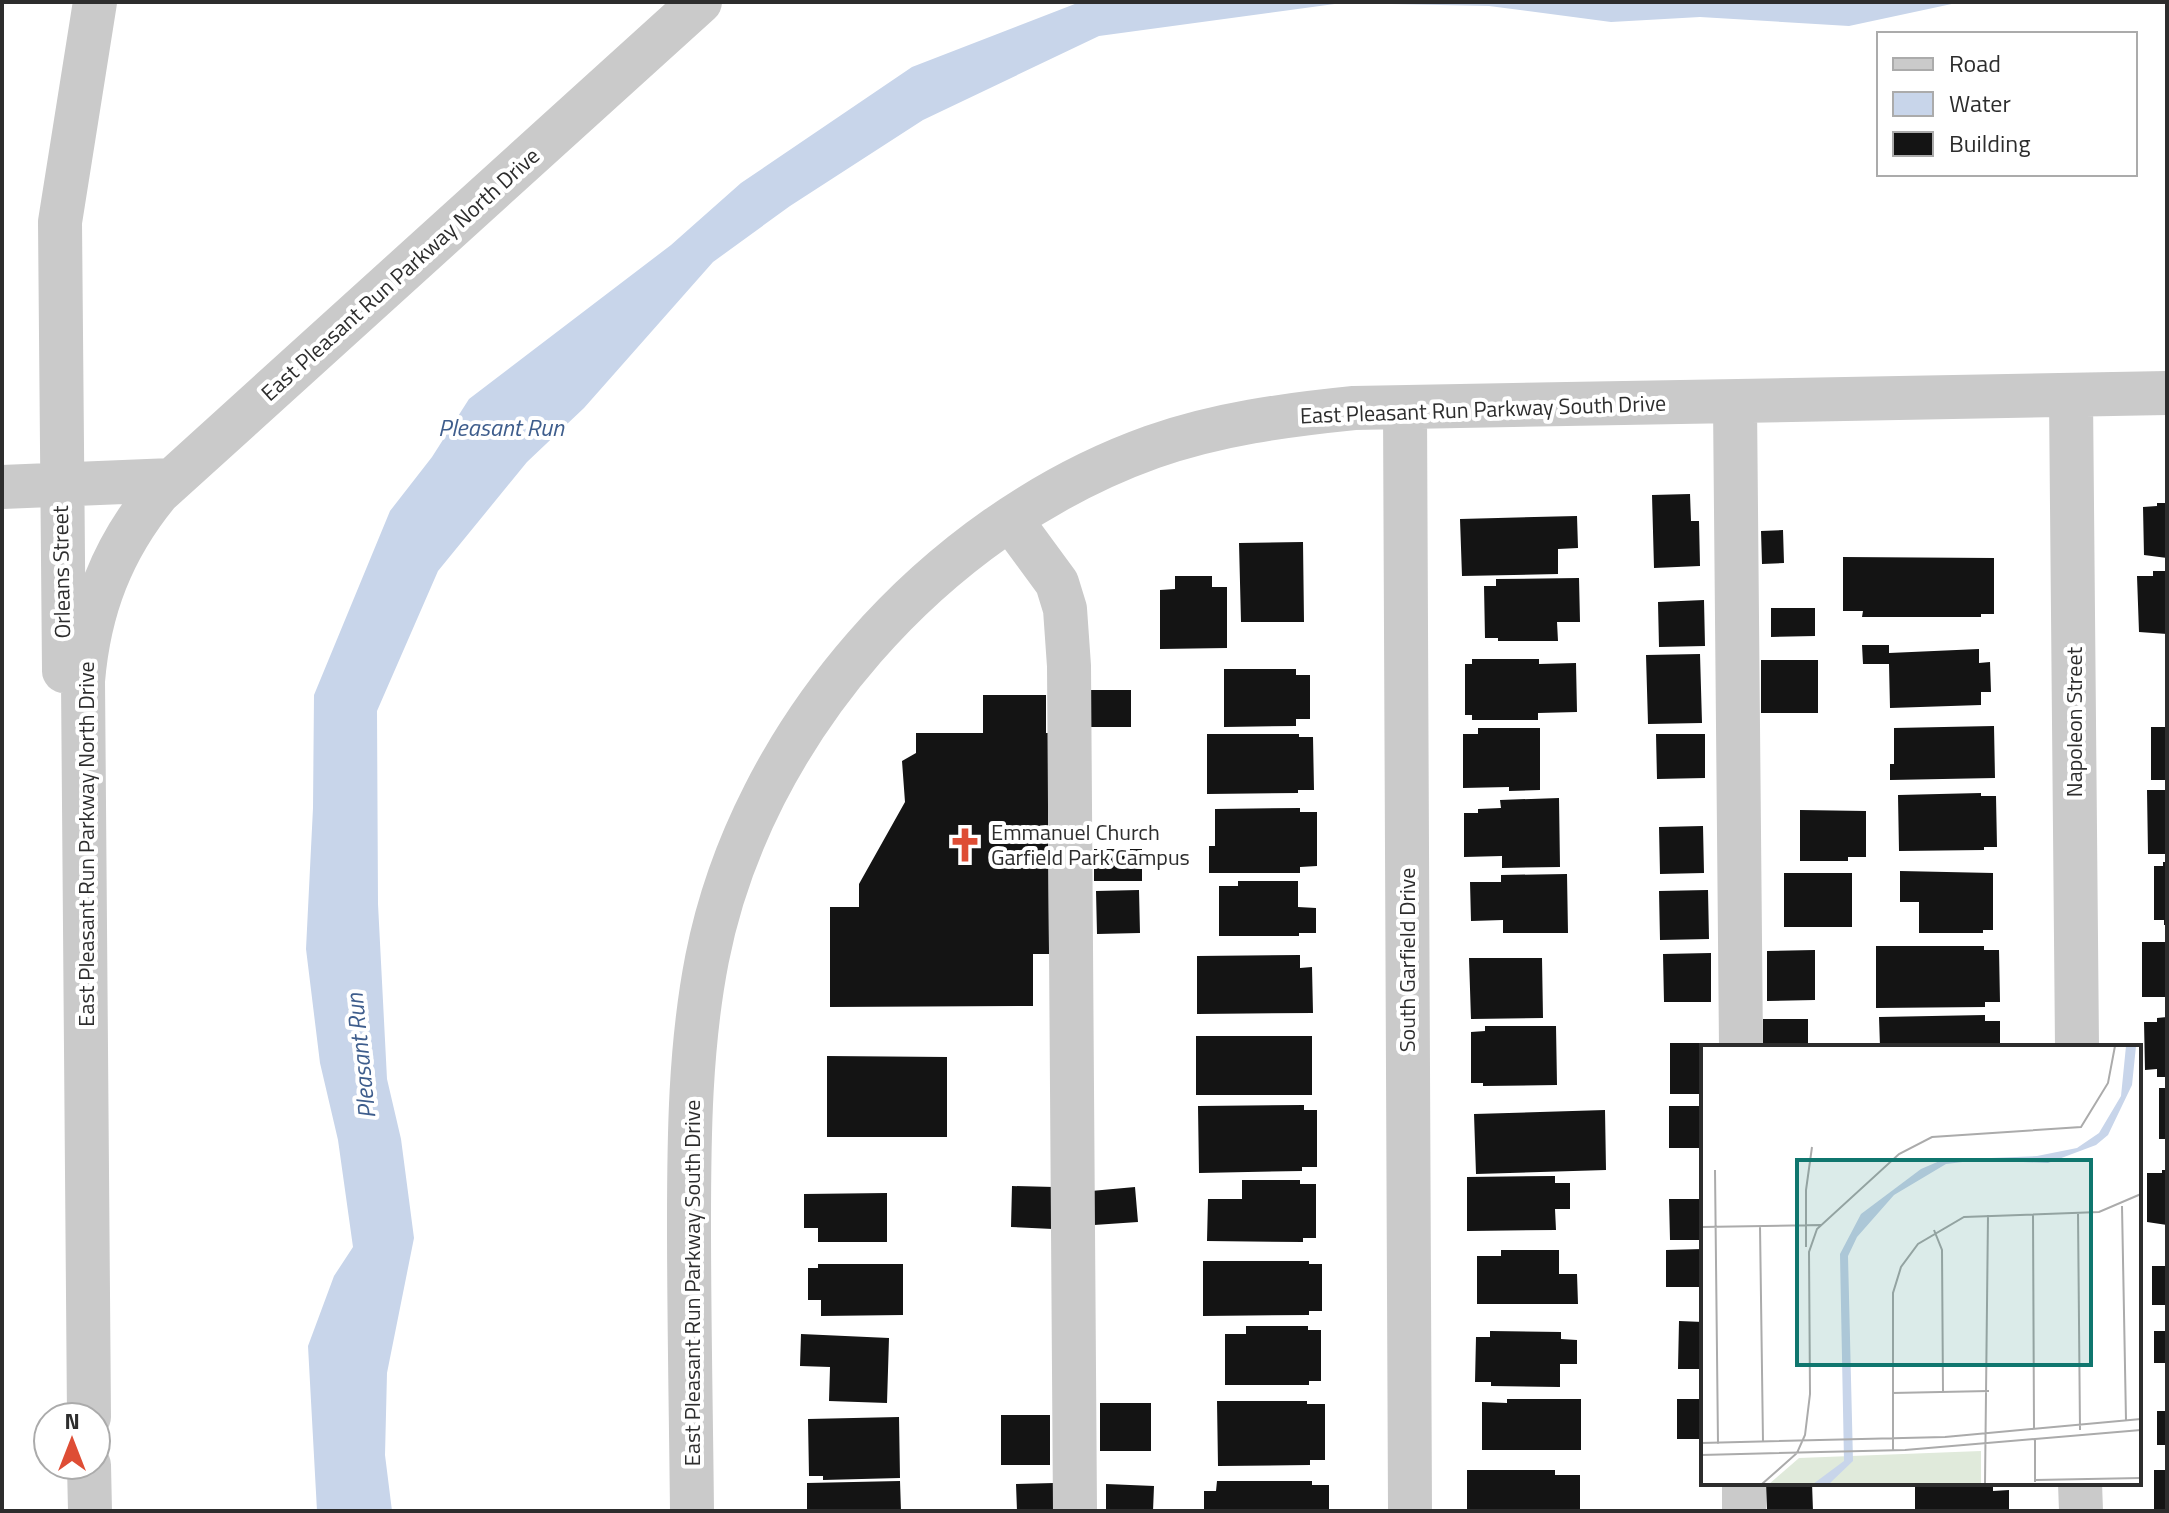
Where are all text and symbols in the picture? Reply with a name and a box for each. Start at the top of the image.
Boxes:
legend [1877,32,2137,176]
text: Road [1949,45,2001,81]
text: Water [1949,85,2011,121]
text: Building [1949,125,2031,161]
street label: East Pleasant Run Parkway North Drive [253,139,547,409]
street label: East Pleasant Run Parkway South Drive [1299,386,1667,432]
water label: Pleasant Run [438,409,565,445]
street label: Orleans Street [43,505,79,639]
street label: Napoleon Street [2057,647,2091,797]
street label: East Pleasant Run Parkway North Drive [69,661,103,1027]
place label: Emmanuel Church Garfield Park Campus [991,815,1190,874]
church icon: Emmanuel Church Garfield Park Campus [946,826,984,864]
street label: South Garfield Drive [1390,868,1424,1052]
water label: Pleasant Run [335,991,384,1121]
inset map [1701,1045,2141,1485]
street label: East Pleasant Run Parkway South Drive [675,1100,709,1466]
north arrow [32,1401,112,1481]
text: N [64,1404,80,1438]

